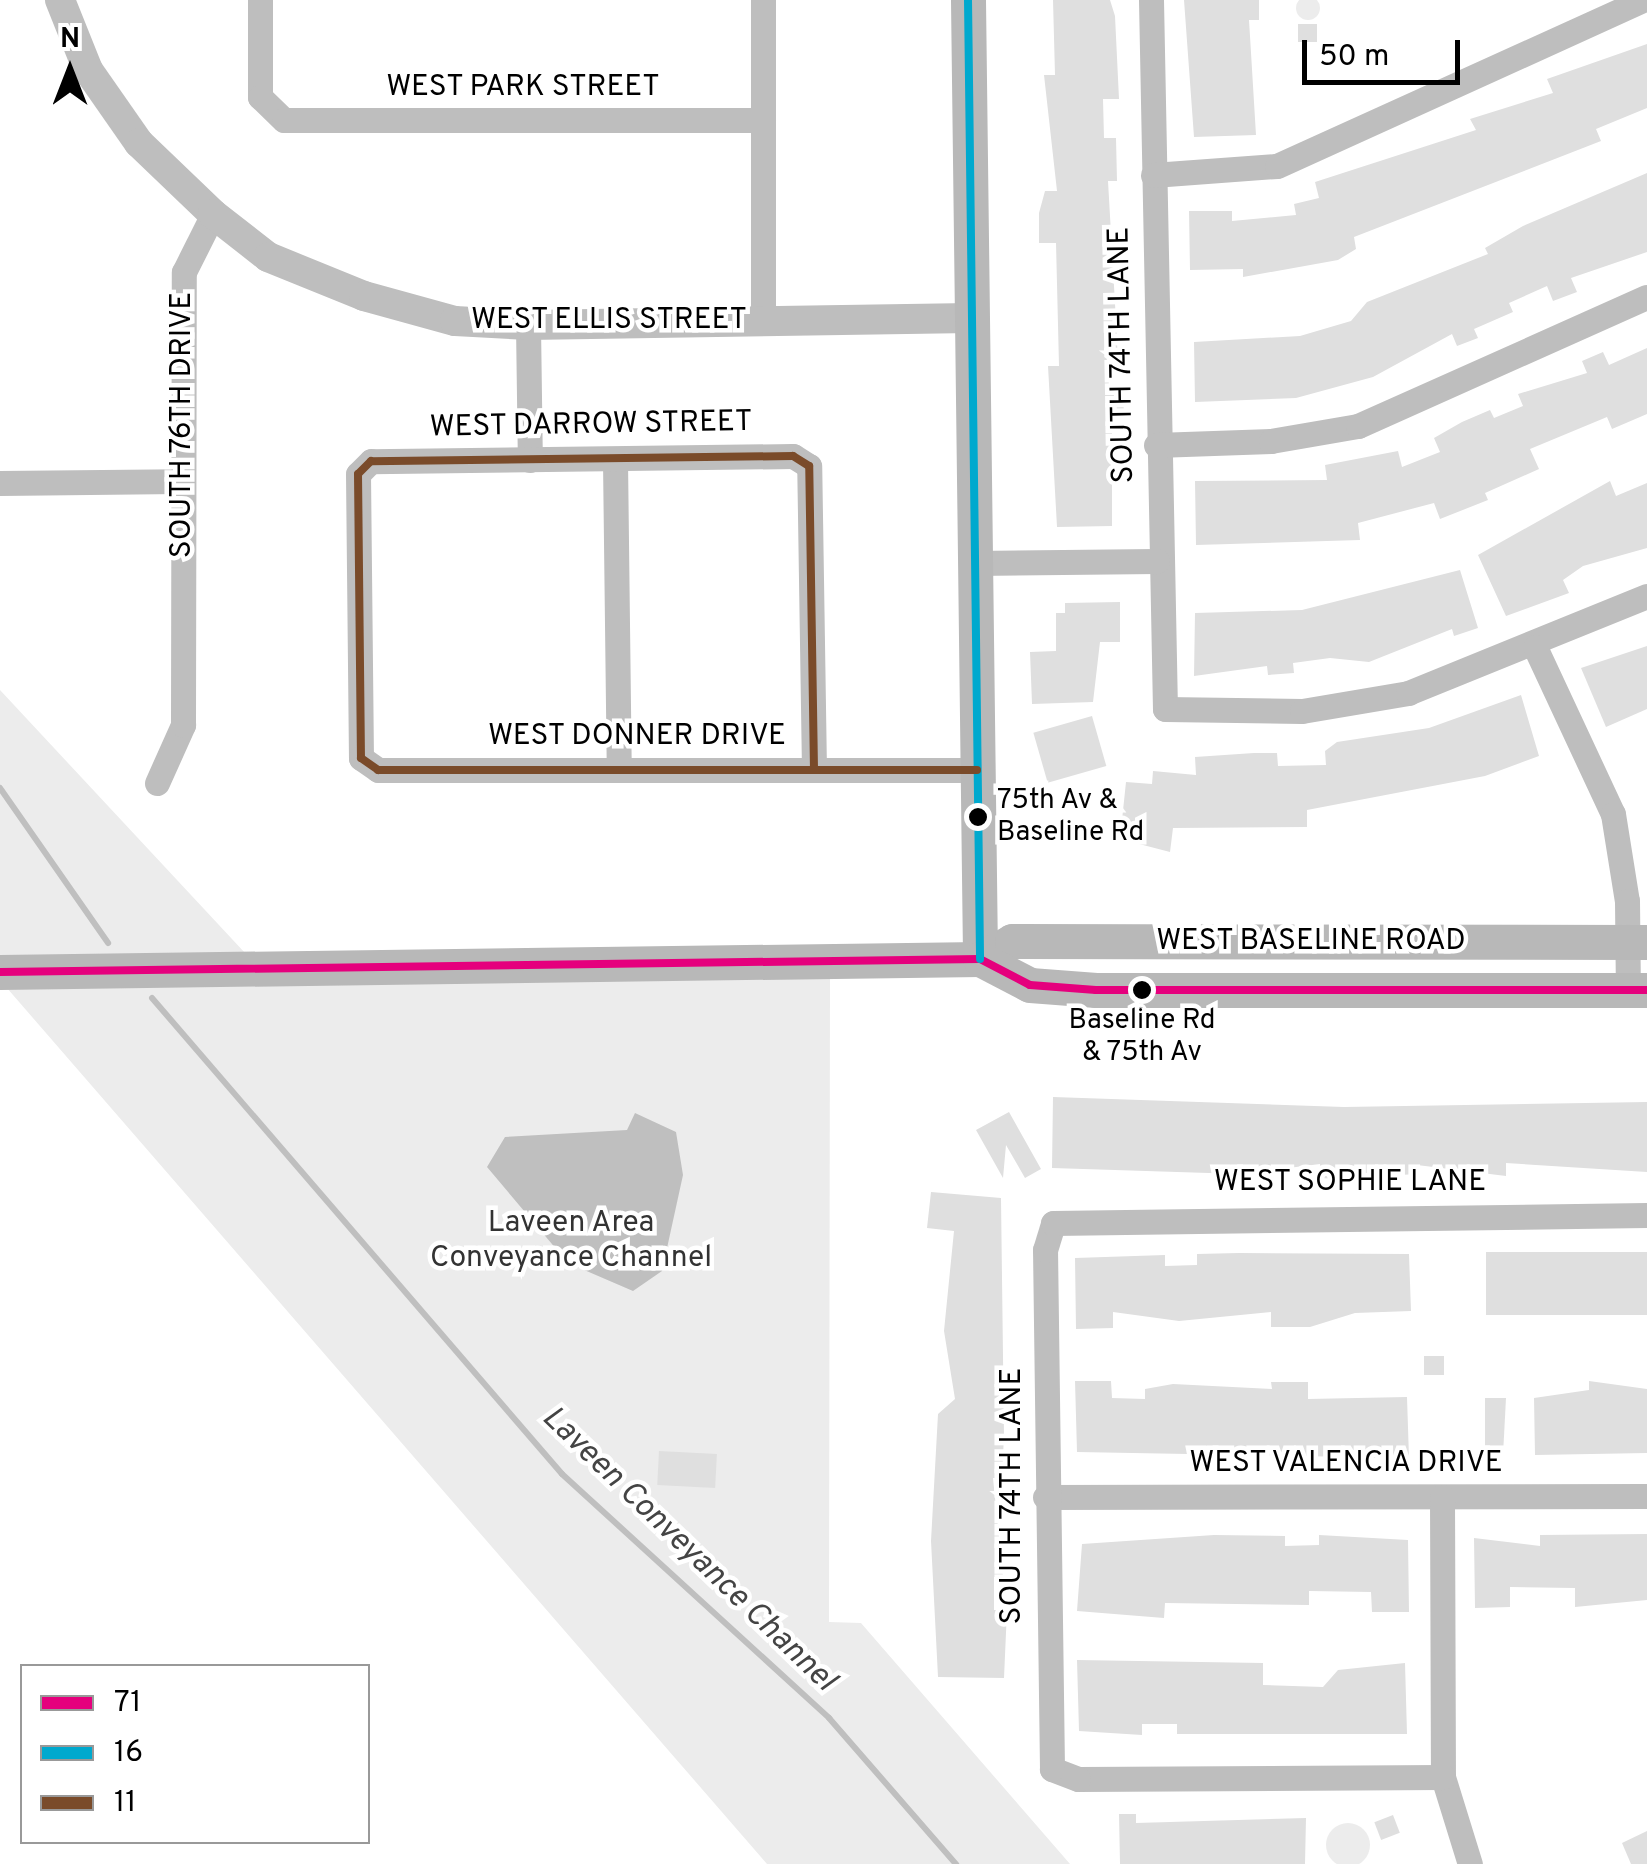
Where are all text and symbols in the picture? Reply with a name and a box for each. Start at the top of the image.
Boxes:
north arrow [20,20,120,120]
scale bar [1307,20,1464,82]
text: N [60,22,80,58]
text: 50 m [1319,39,1389,76]
street label: WEST PARK STREET [386,70,660,106]
street label: SOUTH 74TH LANE [1103,226,1143,484]
street label: SOUTH 76TH DRIVE [165,291,201,559]
street label: WEST ELLIS STREET [470,303,748,339]
street label: WEST DARROW STREET [428,405,754,447]
street label: WEST DONNER DRIVE [487,719,787,755]
place label: 75th Av & Baseline Rd [997,784,1144,850]
marker: 75th Av & Baseline Rd [968,807,988,827]
street label: WEST BASELINE ROAD [1156,924,1466,960]
marker: Baseline Rd & 75th Av [1132,980,1152,1000]
place label: Baseline Rd & 75th Av [1068,1004,1216,1070]
street label: WEST SOPHIE LANE [1213,1165,1487,1201]
park label: Laveen Area Conveyance Channel [430,1206,712,1276]
street label: SOUTH 74TH LANE [995,1367,1031,1625]
water label: Laveen Conveyance Channel [533,1399,843,1701]
street label: WEST VALENCIA DRIVE [1188,1446,1504,1482]
legend [20,1664,370,1844]
text: 71 [114,1685,141,1722]
text: 16 [114,1735,143,1772]
text: 11 [114,1785,136,1822]

